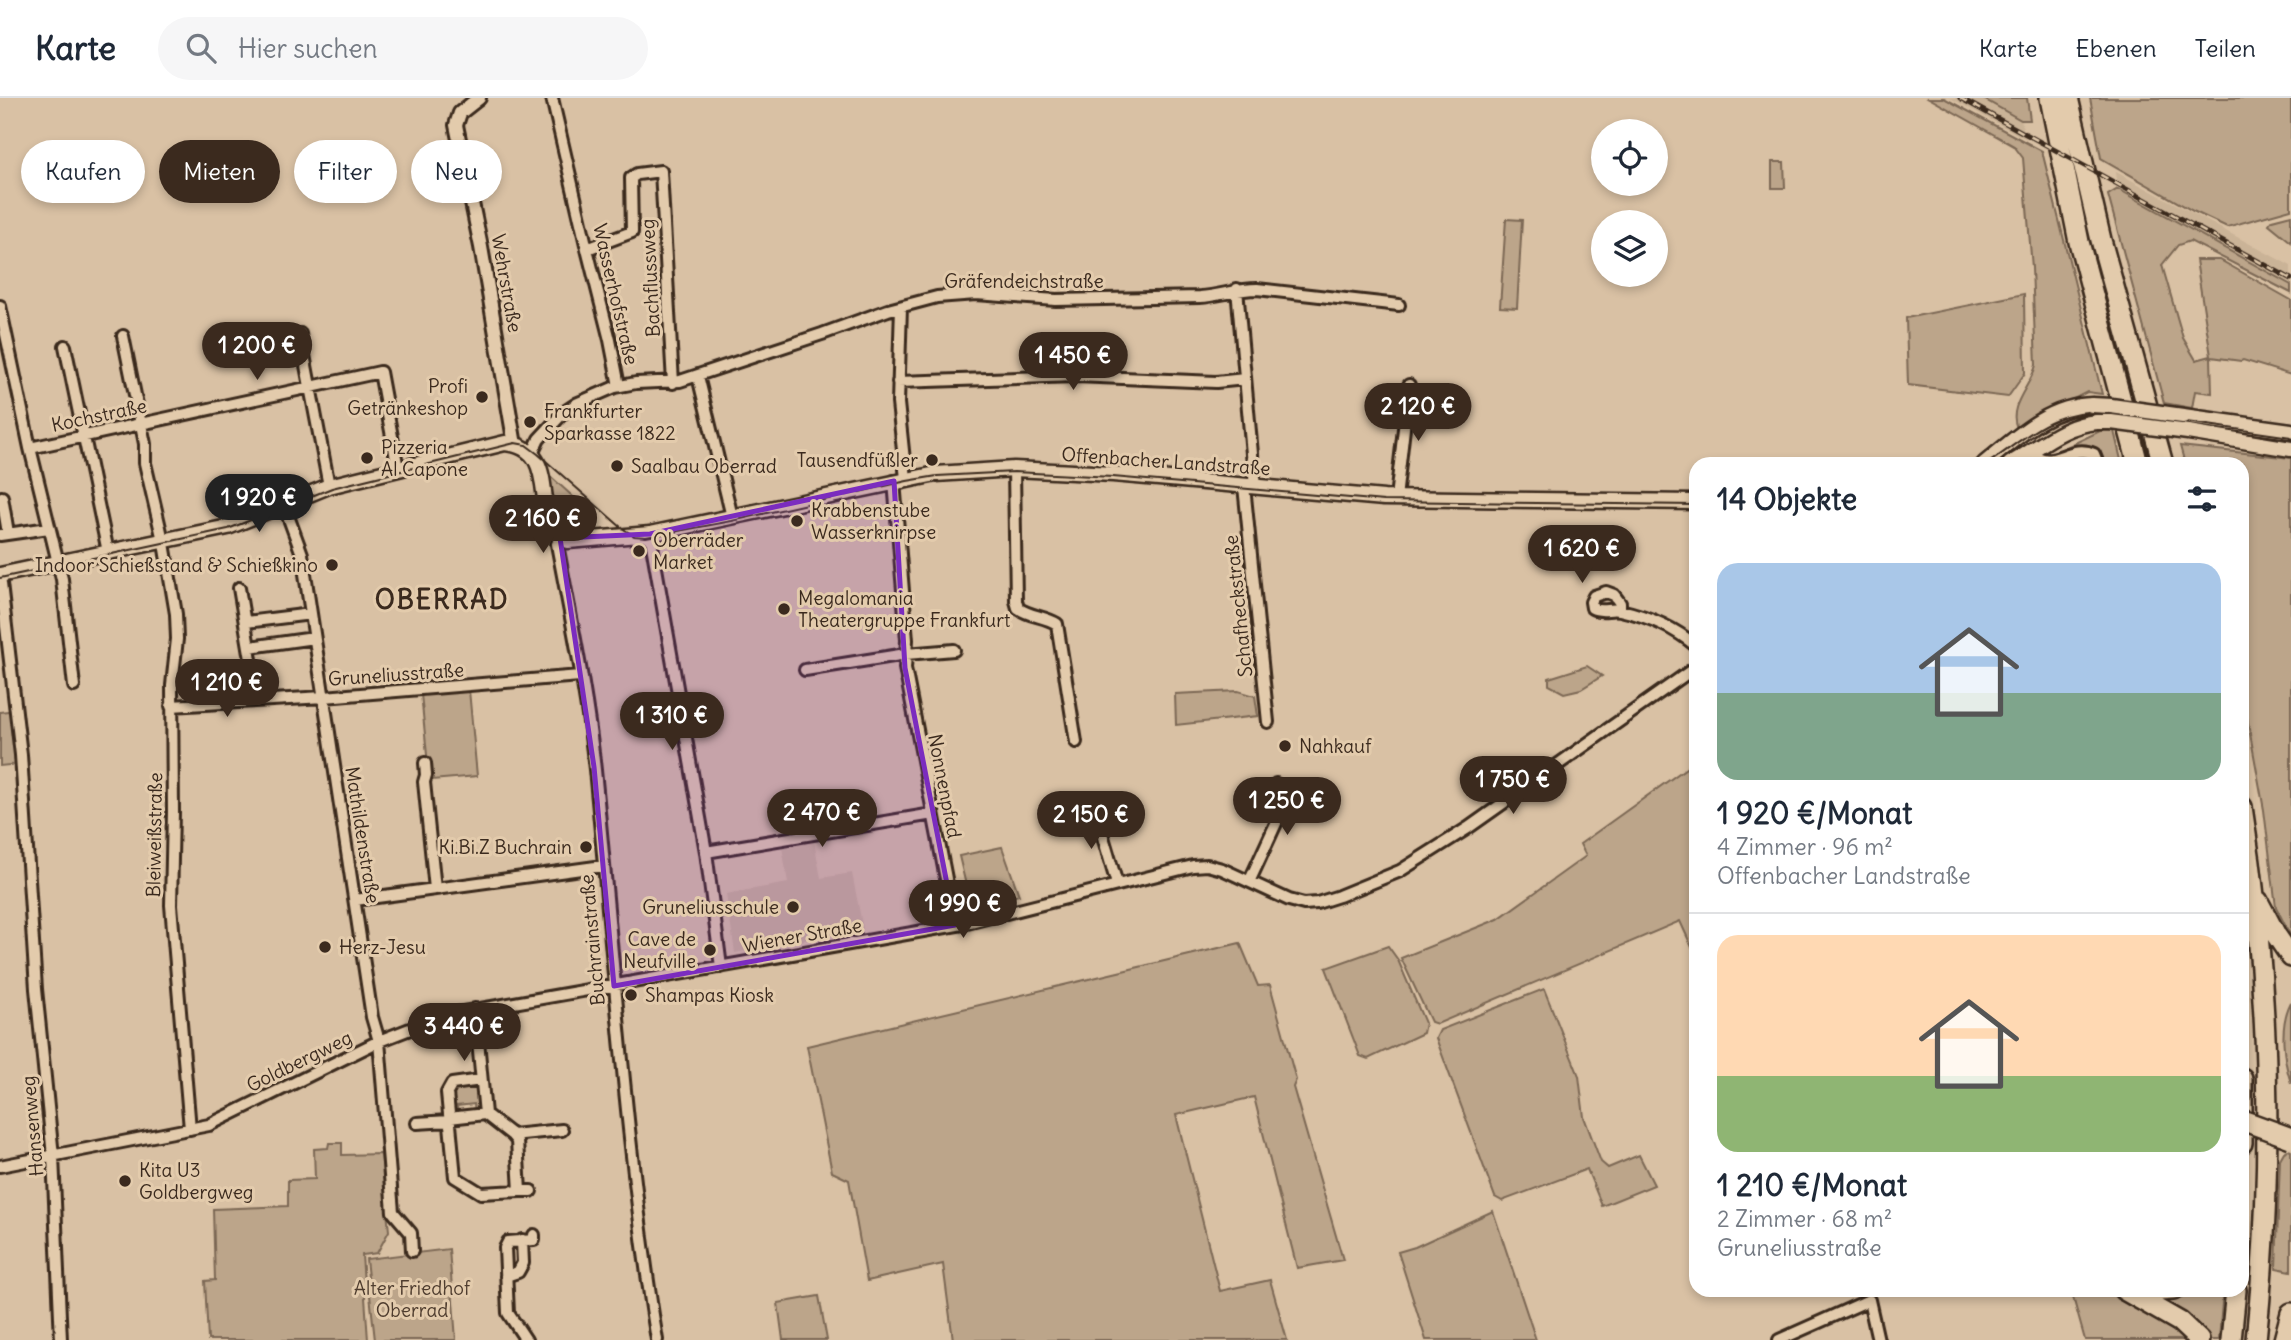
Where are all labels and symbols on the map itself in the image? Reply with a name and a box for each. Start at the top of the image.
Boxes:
street label: Bachflussweg [635,218,665,338]
street label: Wasserhofstraße [588,221,644,367]
street label: Wehrstraße [487,232,527,334]
street label: Gräfendeichstraße [944,269,1104,293]
pin: 1 200 € [192,322,322,382]
pin: 1 450 € [1008,332,1138,392]
place label: Profi Getränkeshop [347,374,468,420]
pin: 2 120 € [1353,384,1483,443]
marker: Profi Getränkeshop [474,389,490,405]
street label: Kochstraße [49,393,149,437]
place label: Frankfurter Sparkasse 1822 [544,399,676,445]
marker: Frankfurter Sparkasse 1822 [522,414,538,430]
place label: Pizzeria Al Capone [381,435,468,481]
street label: Offenbacher Landstraße [1061,442,1271,480]
place label: Tausendfüßler [796,448,918,472]
marker: Pizzeria Al Capone [359,450,375,466]
marker: Tausendfüßler [924,452,940,468]
place label: Saalbau Oberrad [631,454,777,478]
marker: Saalbau Oberrad [609,458,625,474]
pin: 1 920 € [194,474,324,534]
pin: 2 160 € [478,496,608,555]
place label: Krabbenstube Wasserknirpse [811,498,936,544]
marker: Krabbenstube Wasserknirpse [789,513,805,529]
pin: 1 620 € [1517,526,1647,585]
place label: Oberräder Market [653,528,744,574]
street label: Schafheckstraße [1219,534,1257,678]
marker: Oberräder Market [631,543,647,559]
place label: Indoor Schießstand & Schießkino [35,553,318,577]
marker: Indoor Schießstand & Schießkino [324,557,340,573]
district label: OBERRAD [375,583,509,616]
place label: Megalomania Theatergruppe Frankfurt [798,586,1010,632]
marker: Megalomania Theatergruppe Frankfurt [776,601,792,617]
street label: Gruneliusstraße [327,657,465,691]
pin: 1 210 € [162,660,292,719]
pin: 1 310 € [607,692,737,752]
street label: Nonnenpfad [923,732,967,840]
place label: Nahkauf [1299,734,1372,758]
marker: Nahkauf [1277,738,1293,754]
pin: 1 750 € [1448,756,1578,816]
street label: Mathildenstraße [340,765,386,905]
street label: Bleiweißstraße [141,772,167,898]
pin: 1 250 € [1222,778,1352,837]
pin: 2 470 € [757,790,887,849]
pin: 2 150 € [1026,792,1156,851]
place label: Ki.Bi.Z Buchrain [438,835,572,859]
marker: Ki.Bi.Z Buchrain [578,839,594,855]
street label: Buchrainstraße [574,873,610,1007]
pin: 1 990 € [898,880,1028,940]
place label: Gruneliusschule [642,895,779,919]
marker: Gruneliusschule [785,899,801,915]
street label: Wiener Straße [740,913,864,957]
place label: Cave de Neufville [623,927,696,973]
place label: Herz-Jesu [339,935,426,959]
marker: Herz-Jesu [317,939,333,955]
marker: Cave de Neufville [702,942,718,958]
place label: Shampas Kiosk [645,983,774,1007]
marker: Shampas Kiosk [623,987,639,1003]
pin: 3 440 € [399,1004,529,1063]
street label: Goldbergweg [242,1025,356,1097]
street label: Hansenweg [16,1075,48,1177]
place label: Kita U3 Goldbergweg [139,1158,253,1204]
marker: Kita U3 Goldbergweg [117,1173,133,1189]
park label: Alter Friedhof Oberrad [354,1276,471,1322]

